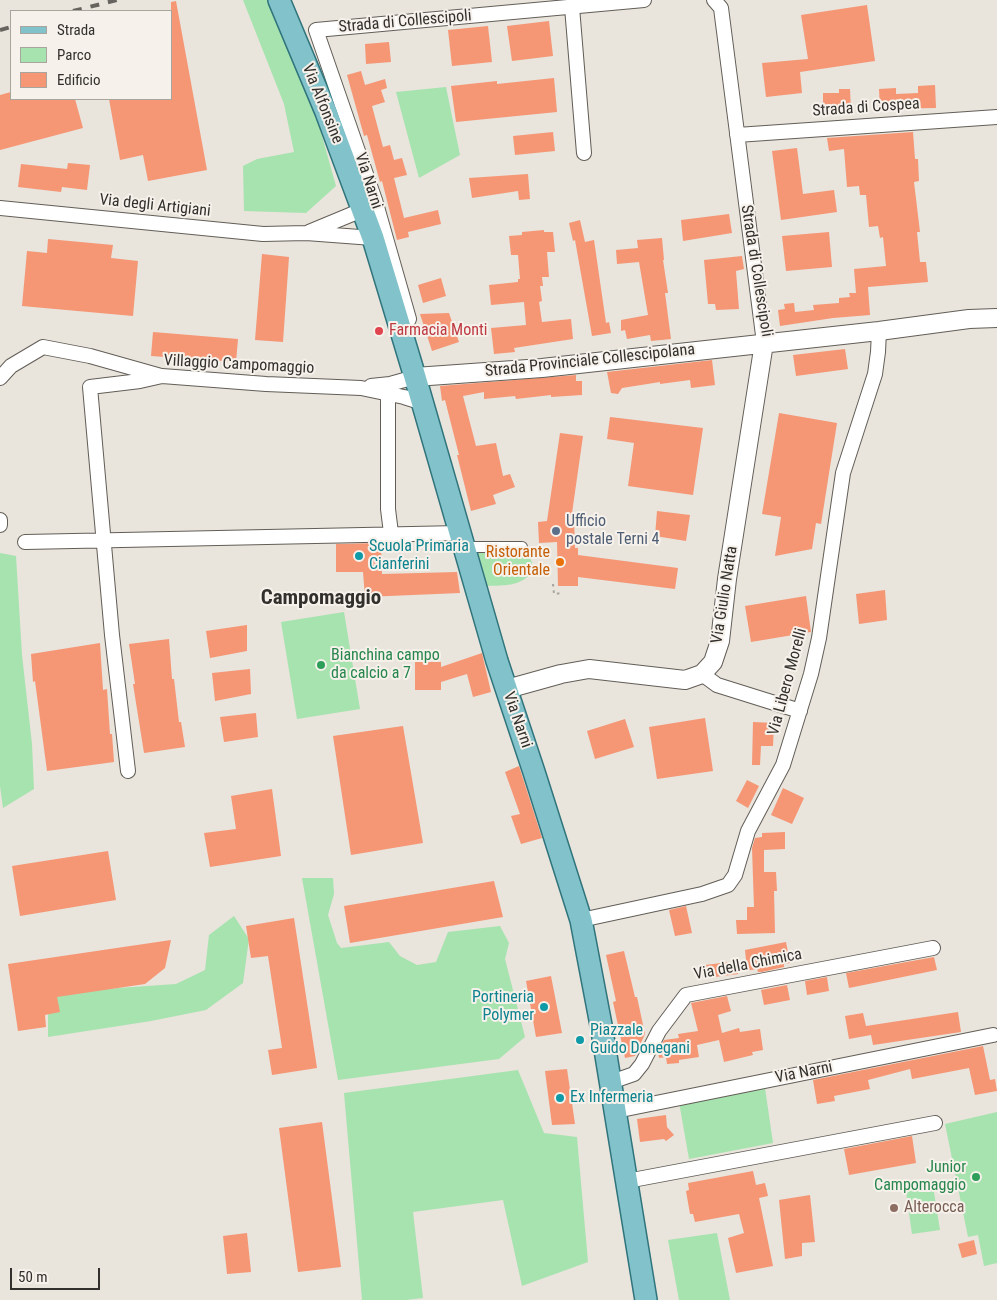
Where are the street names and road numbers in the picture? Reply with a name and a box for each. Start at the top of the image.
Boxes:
street label: Strada di Collescipoli [338,7,472,37]
street label: Via Alfonsine [297,61,347,147]
street label: Strada di Cospea [812,95,920,121]
street label: Via Narni [350,151,386,211]
street label: Via degli Artigiani [98,191,212,221]
street label: Strada di Collescipoli [736,204,776,338]
street label: Strada Provinciale Collescipolana [484,340,696,382]
street label: Villaggio Campomaggio [163,351,315,379]
street label: Via Giulio Natta [708,545,742,645]
street label: Via Libero Morelli [764,626,812,738]
street label: Via Narni [499,690,535,750]
street label: Via della Chimica [693,945,803,985]
street label: Via Narni [774,1058,834,1088]

